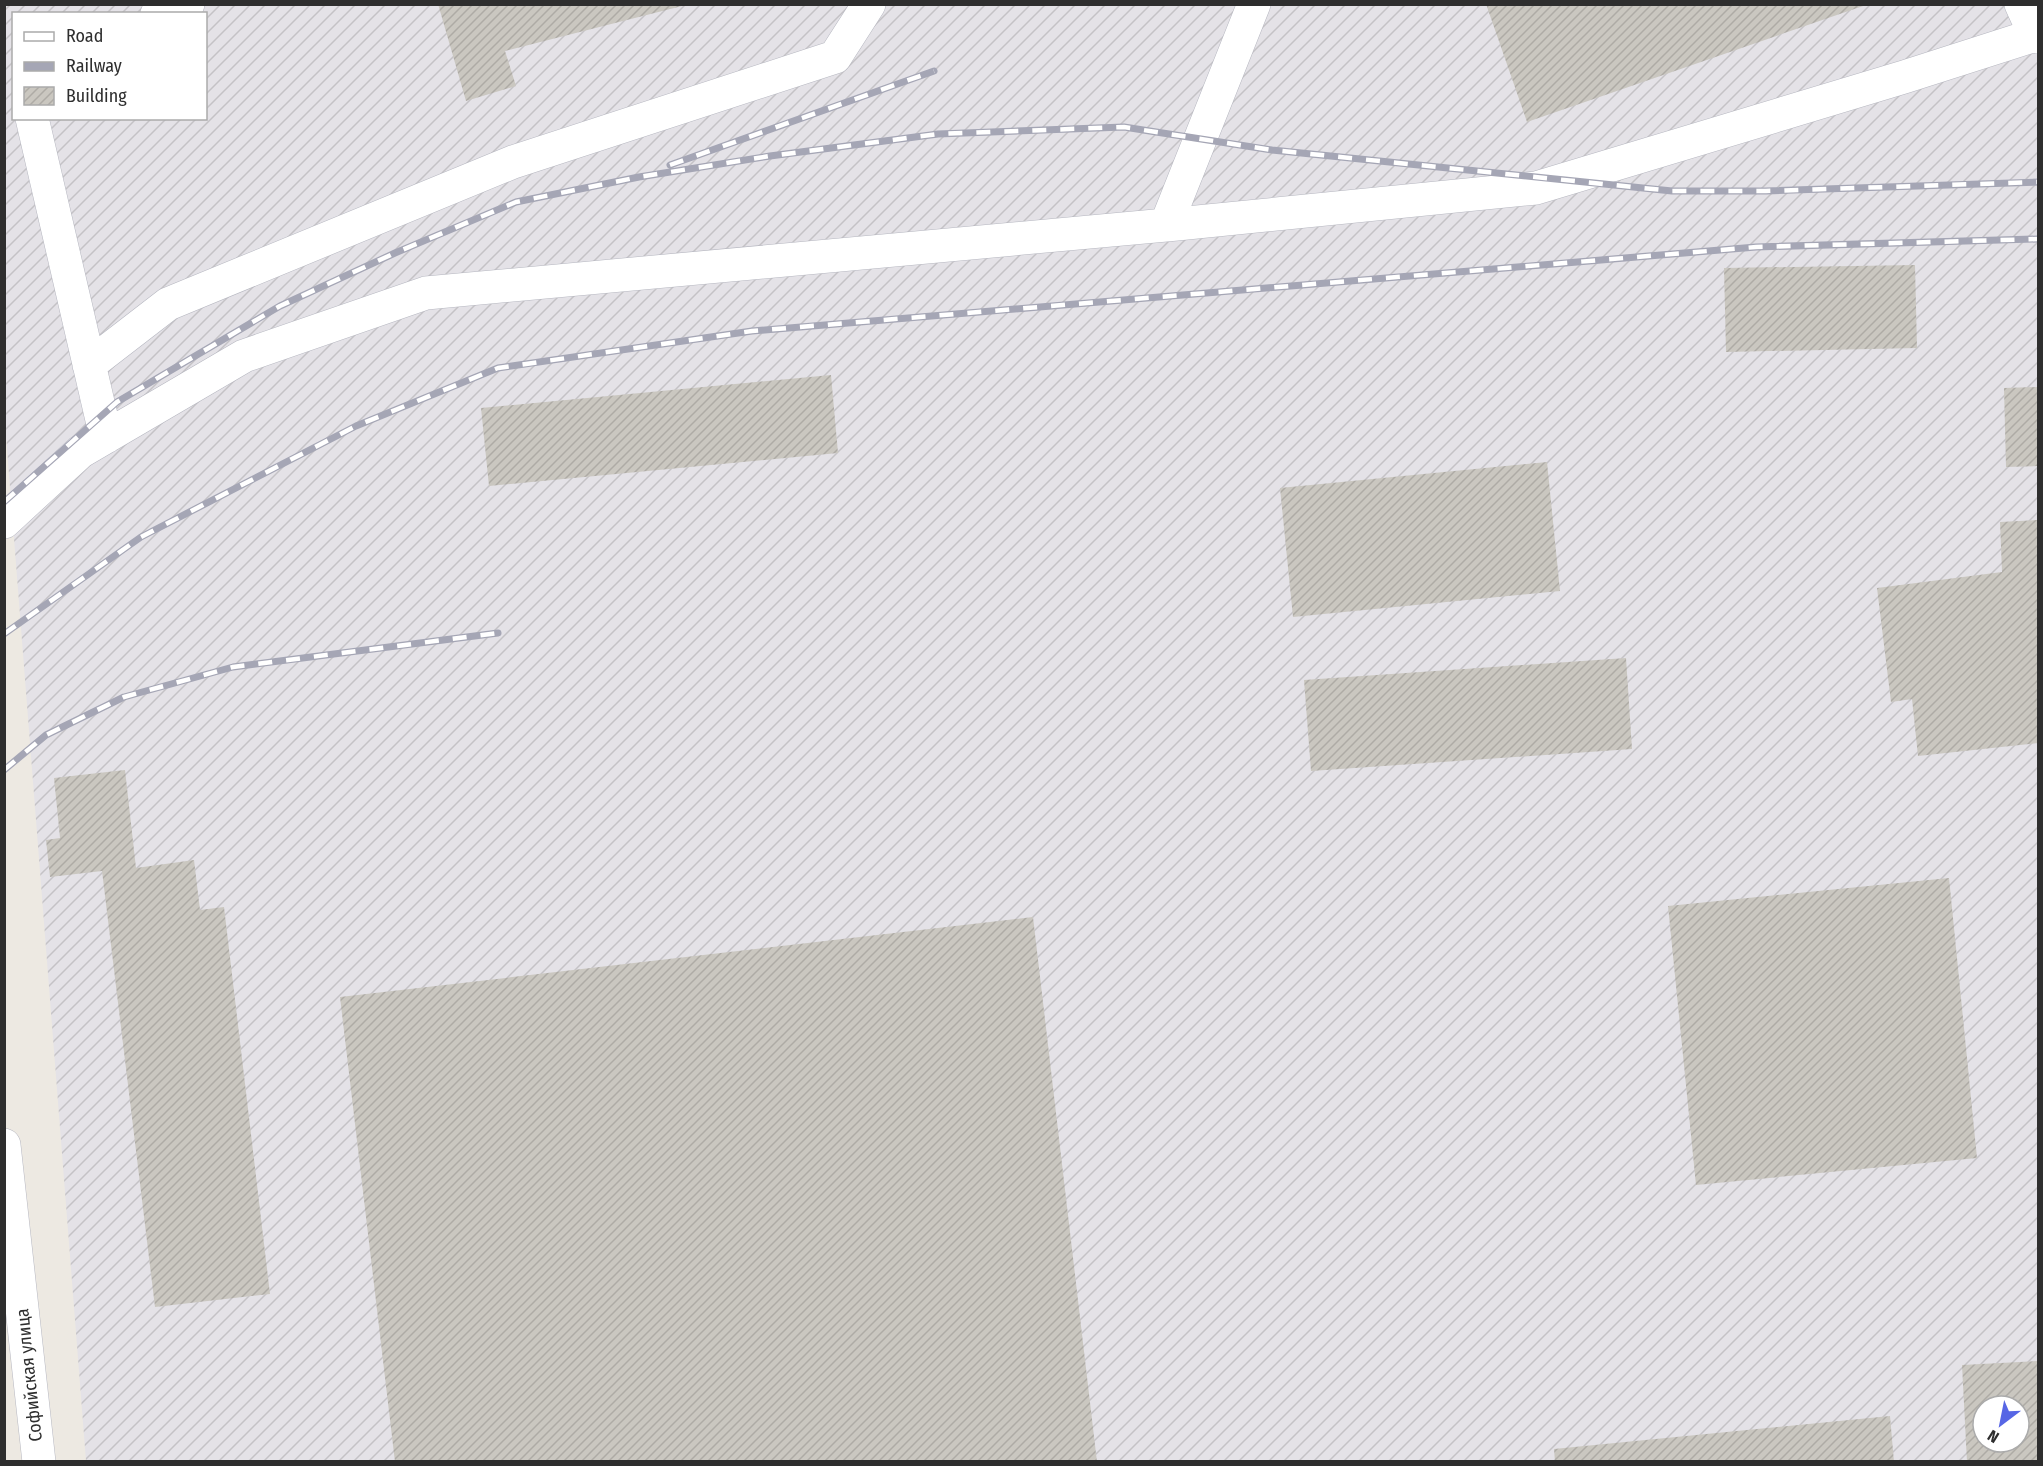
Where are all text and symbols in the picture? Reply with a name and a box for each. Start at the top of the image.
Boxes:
legend [12,12,207,120]
text: Road [66,25,103,47]
text: Railway [66,55,122,77]
text: Building [66,85,127,107]
street label: Софийская улица [11,1307,47,1443]
north arrow [1971,1394,2031,1454]
text: N [1984,1426,2002,1447]

